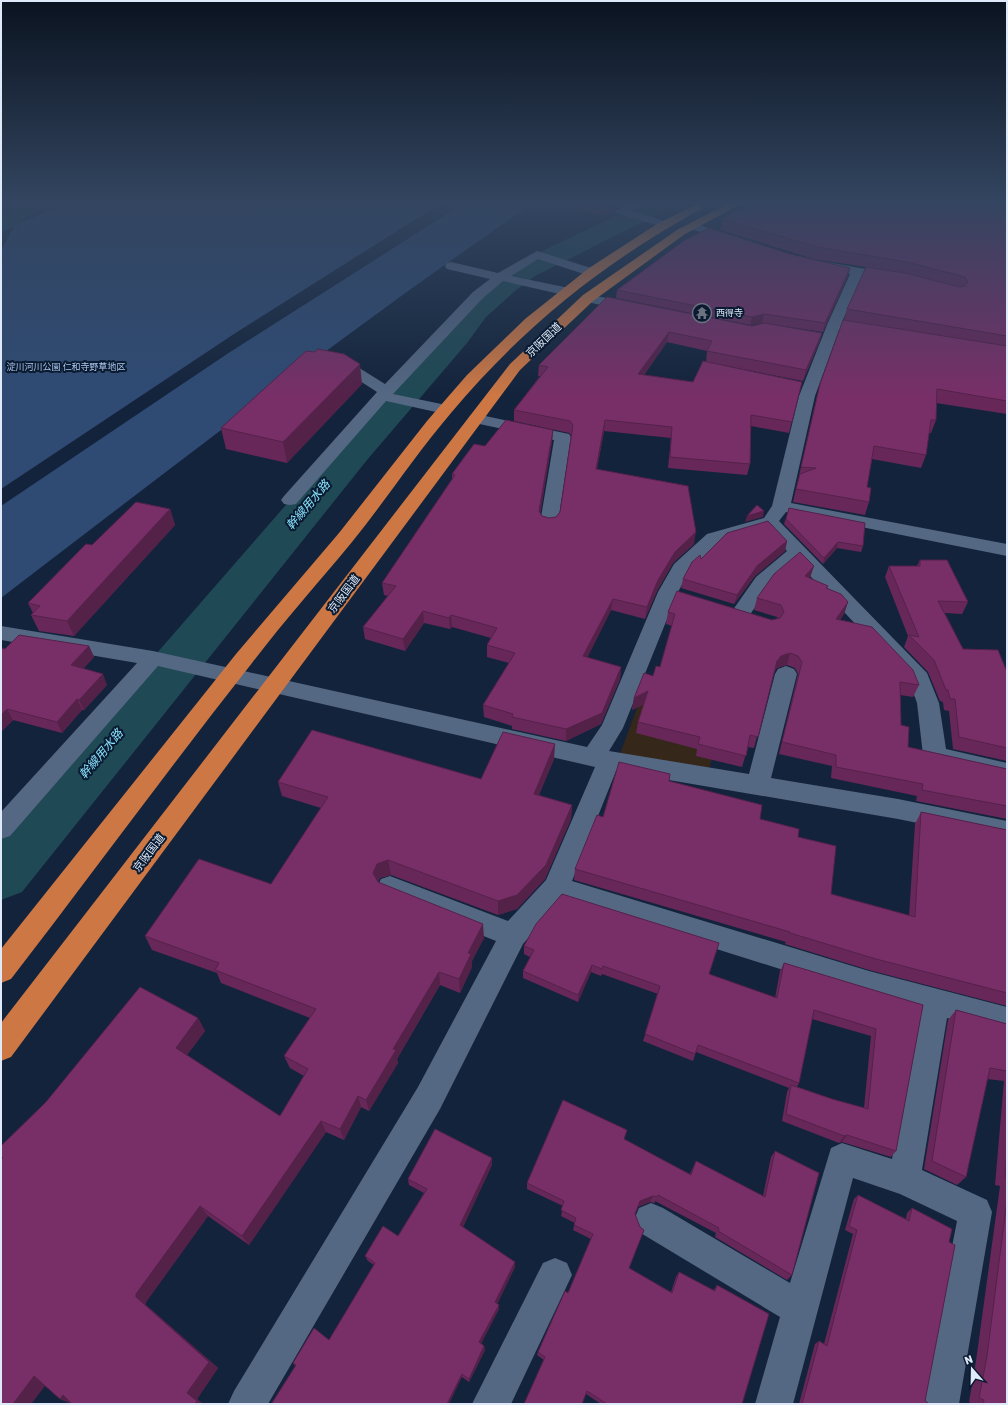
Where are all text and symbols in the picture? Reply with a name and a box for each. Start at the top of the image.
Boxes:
temple icon: 西得寺 [691,302,713,324]
place label: 西得寺 [716,308,743,318]
street label: 京阪国道 [524,320,564,360]
park label: 淀川河川公園 仁和寺野草地区 [6,362,126,372]
water label: 幹線用水路 [283,477,333,532]
street label: 京阪国道 [326,573,362,615]
water label: 幹線用水路 [76,726,126,781]
street label: 京阪国道 [131,832,167,874]
north arrow [952,1349,992,1389]
text: N [963,1353,975,1368]

